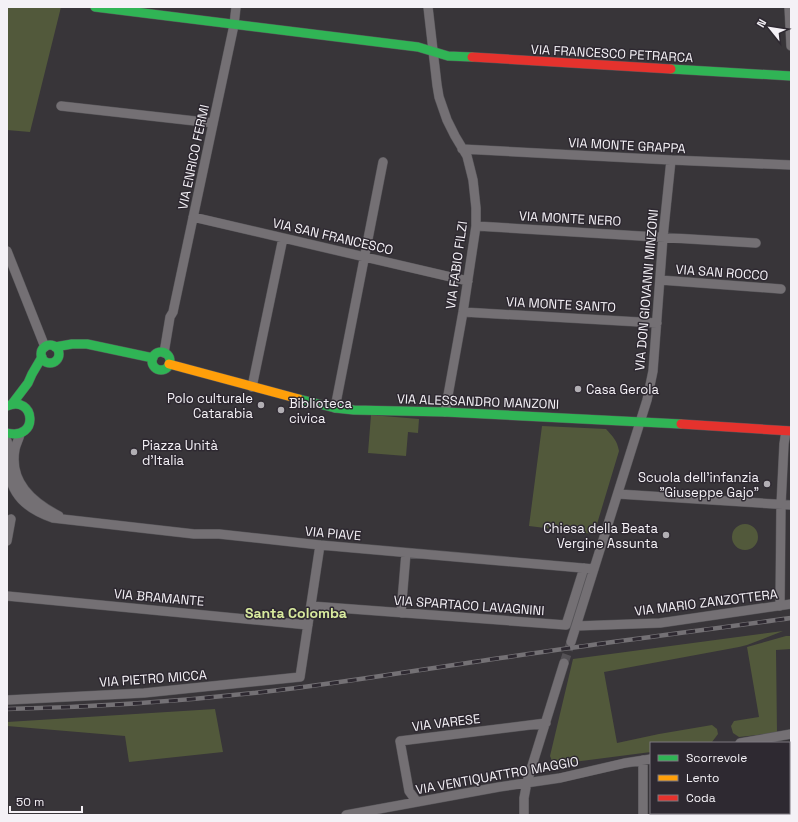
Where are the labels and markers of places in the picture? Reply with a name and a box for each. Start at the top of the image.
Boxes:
place label: Casa Gerola [586,381,660,398]
marker: Casa Gerola [573,384,583,394]
place label: Polo culturale Catarabia [167,390,254,422]
place label: Biblioteca civica [289,395,353,427]
marker: Polo culturale Catarabia [256,400,266,410]
marker: Biblioteca civica [276,405,286,415]
place label: Piazza Unità d'Italia [142,437,219,469]
marker: Piazza Unità d'Italia [129,447,139,457]
place label: Scuola dell'infanzia "Giuseppe Gajo" [638,469,760,501]
marker: Scuola dell'infanzia "Giuseppe Gajo" [762,479,772,489]
place label: Chiesa della Beata Vergine Assunta [543,520,659,552]
marker: Chiesa della Beata Vergine Assunta [661,530,671,540]

